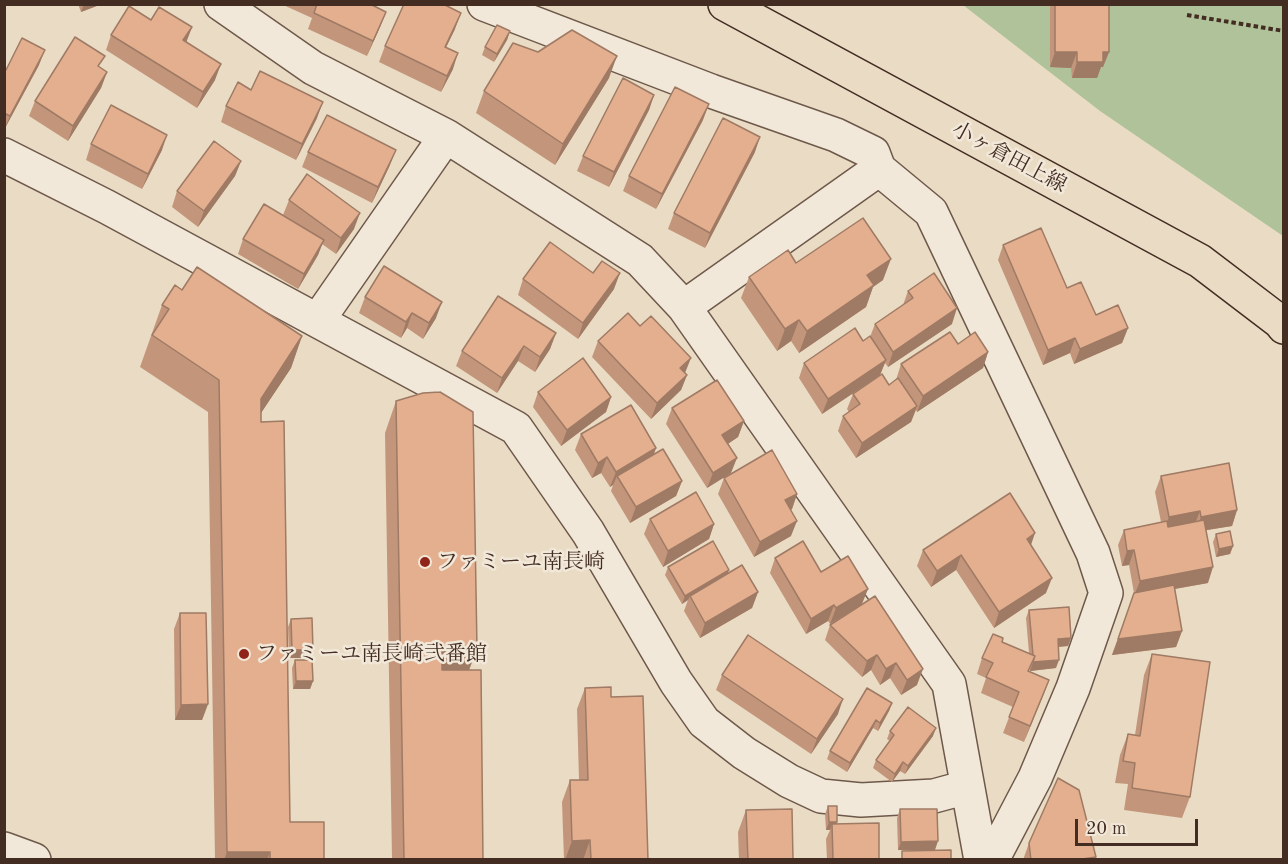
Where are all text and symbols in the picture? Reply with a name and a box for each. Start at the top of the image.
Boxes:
street label: 小ヶ倉田上線 [947,117,1071,199]
place label: ファミーユ南長崎 [437,549,605,575]
marker: ファミーユ南長崎 [418,555,432,569]
place label: ファミーユ南長崎弐番館 [256,641,487,667]
marker: ファミーユ南長崎弐番館 [237,647,251,661]
scale bar [1078,807,1201,845]
text: 20 m [1086,820,1126,838]

